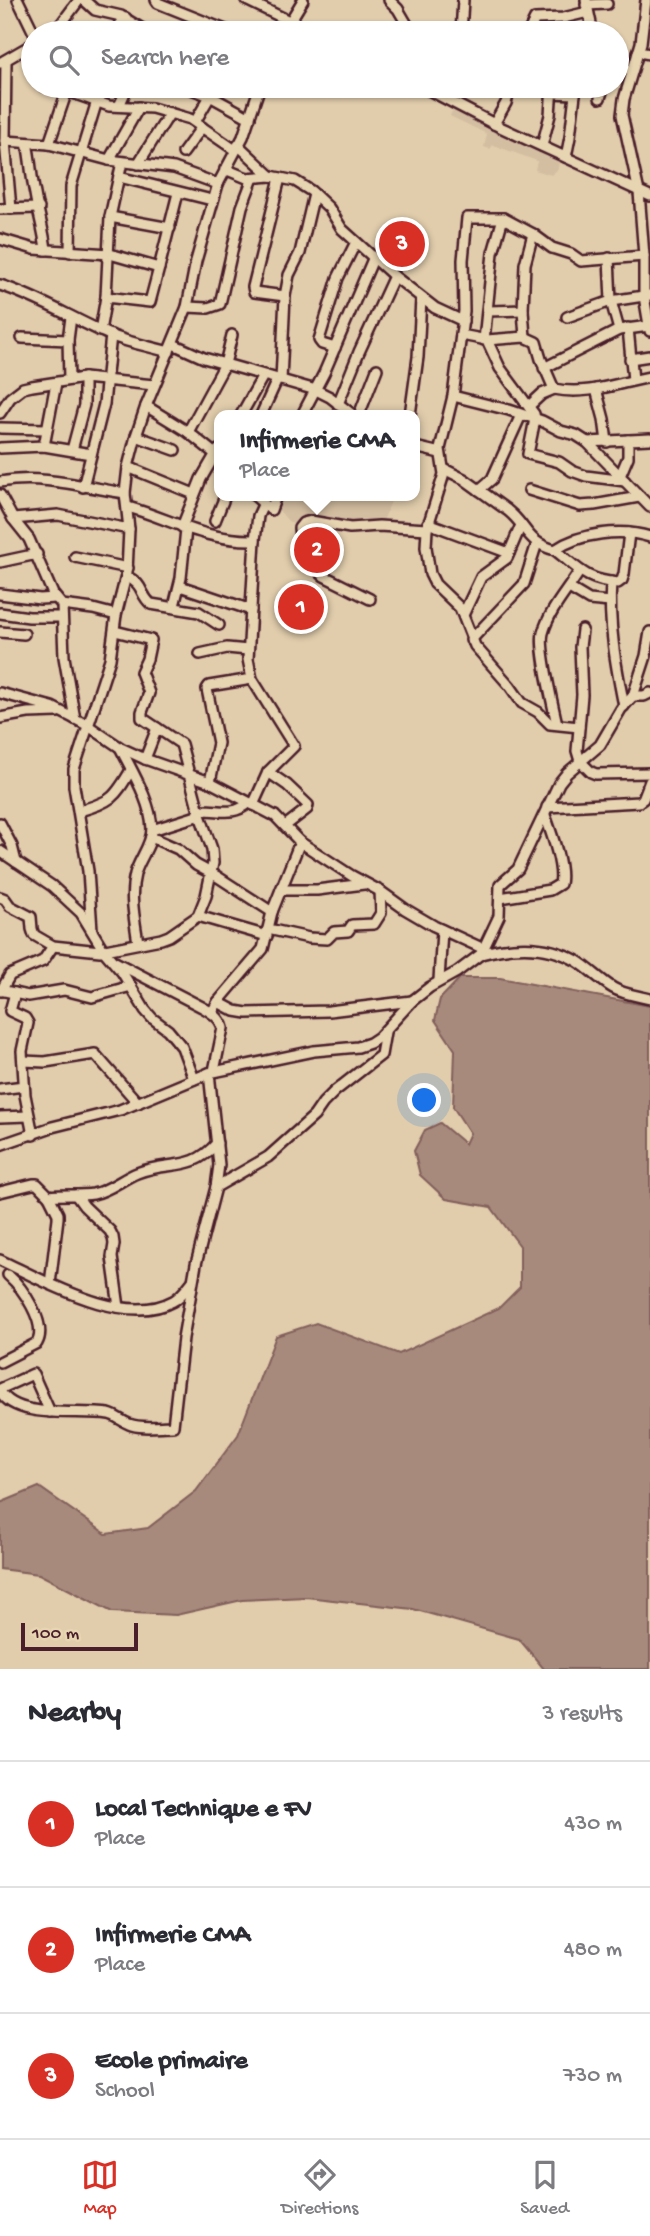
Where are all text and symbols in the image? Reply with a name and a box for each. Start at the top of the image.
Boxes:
search box [21,21,629,98]
icon: search [45,41,83,79]
text: Search here [101,44,229,75]
pin: 3 [379,218,425,270]
popup [214,410,420,501]
text: Infirmerie CMA [239,427,395,458]
text: Place [239,458,290,485]
pin: 2 [294,524,340,576]
pin: 1 [278,581,324,633]
your location [407,1083,441,1117]
scale bar [21,1620,138,1652]
text: 100 m [32,1623,79,1646]
text: Nearby [28,1697,121,1732]
text: 3 results [542,1701,622,1728]
text: Local Technique e FV [95,1795,312,1826]
text: 1 [46,1811,56,1838]
text: 430 m [564,1811,622,1838]
text: Place [95,1826,145,1853]
text: Infirmerie CMA [95,1921,250,1952]
text: 2 [45,1937,57,1964]
text: 480 m [564,1937,622,1964]
text: Place [95,1952,145,1979]
text: Ecole primaire [95,2047,248,2078]
text: 3 [45,2063,57,2090]
text: 730 m [563,2063,622,2090]
text: School [95,2078,155,2105]
tab: Map [81,2156,119,2221]
tab: Directions [281,2156,358,2221]
tab: Saved [520,2156,569,2221]

